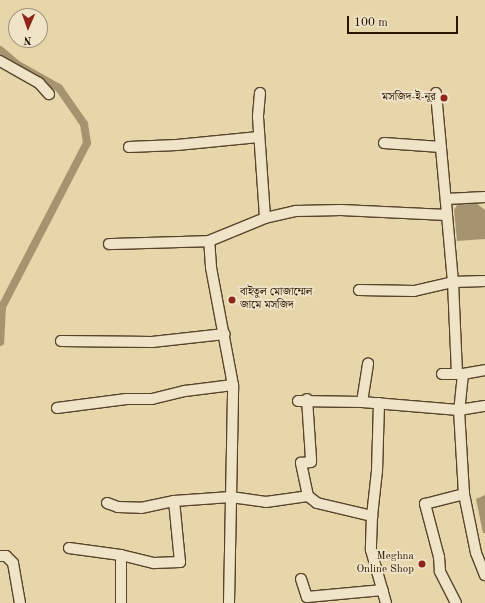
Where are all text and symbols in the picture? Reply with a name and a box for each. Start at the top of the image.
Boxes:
north arrow [8,8,48,48]
scale bar [349,8,460,34]
text: 100 m [354,17,388,29]
text: N [23,34,32,45]
place label: মসজিদ-ই-নূর [382,91,436,105]
marker: মসজিদ-ই-নূর [439,93,449,103]
place label: বাইতুল মোজাম্মেল জামে মসজিদ [240,287,312,313]
marker: বাইতুল মোজাম্মেল জামে মসজিদ [227,295,237,305]
place label: Meghna Online Shop [356,551,414,577]
marker: Meghna Online Shop [417,559,427,569]

